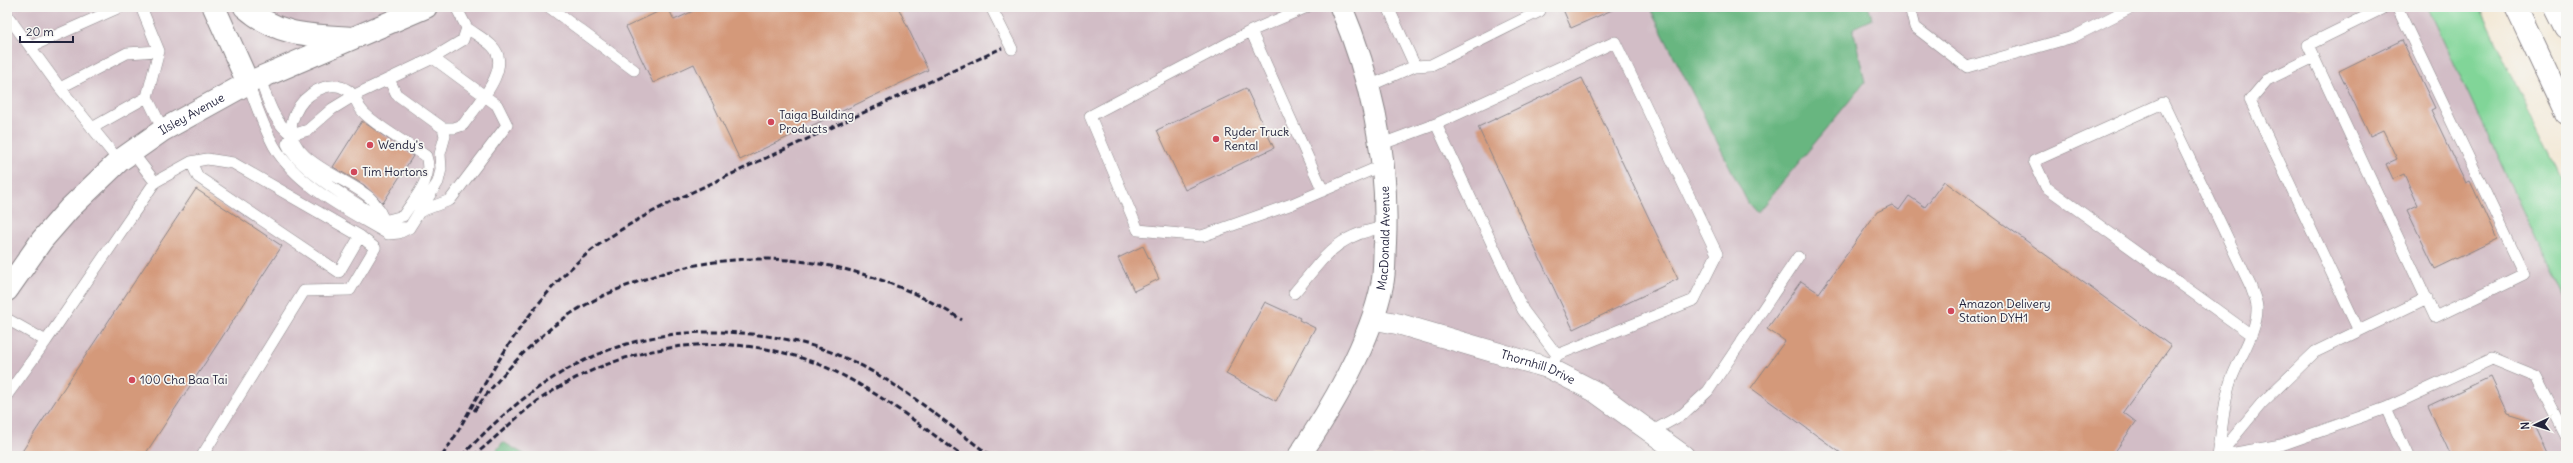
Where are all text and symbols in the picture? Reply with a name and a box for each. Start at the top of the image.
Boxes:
scale bar [20,18,73,44]
text: 20 m [26,24,54,39]
street label: Ilsley Avenue [156,90,227,138]
place label: Taiga Building Products [779,107,854,136]
marker: Taiga Building Products [766,117,776,127]
place label: Ryder Truck Rental [1224,124,1289,153]
marker: Ryder Truck Rental [1211,134,1221,144]
place label: Wendy's [378,137,424,152]
marker: Wendy's [365,140,375,150]
place label: Tim Hortons [362,164,428,179]
marker: Tim Hortons [349,167,359,177]
street label: MacDonald Avenue [1373,186,1393,292]
place label: Amazon Delivery Station DYH1 [1959,296,2051,325]
marker: Amazon Delivery Station DYH1 [1946,306,1956,316]
street label: Thornhill Drive [1499,346,1578,387]
place label: 100 Cha Baa Tai [140,372,227,387]
marker: 100 Cha Baa Tai [127,375,137,385]
north arrow [2515,405,2555,445]
text: N [2518,421,2532,430]

